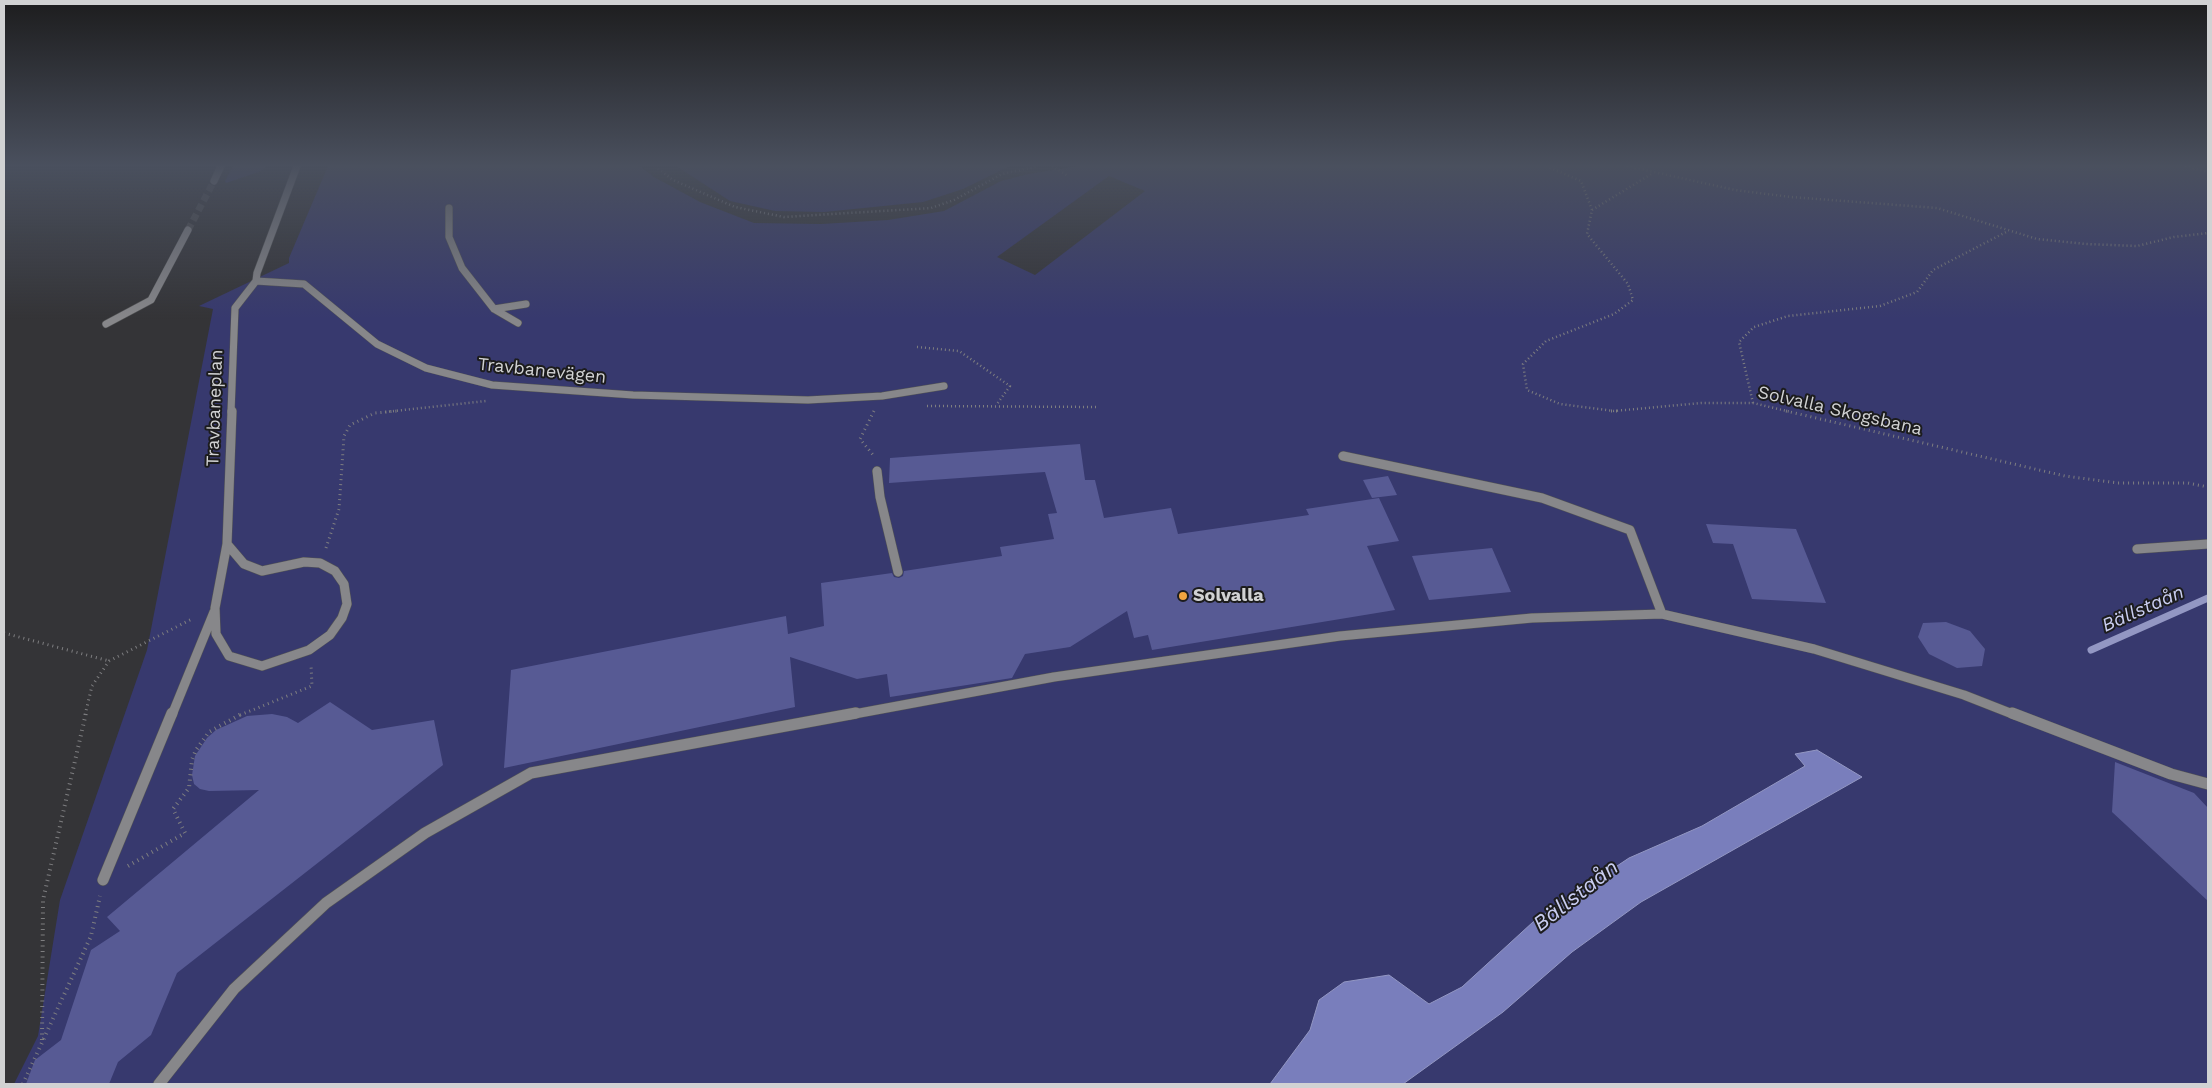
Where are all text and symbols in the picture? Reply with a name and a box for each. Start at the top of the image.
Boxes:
street label: Travbaneplan [202,349,228,467]
street label: Travbanevägen [477,354,607,388]
street label: Solvalla Skogsbana [1756,382,1924,440]
water label: Bällstaån [2098,581,2188,637]
place label: Solvalla [1193,585,1264,607]
marker: Solvalla [1177,590,1189,602]
water label: Bällstaån [1528,854,1624,938]

